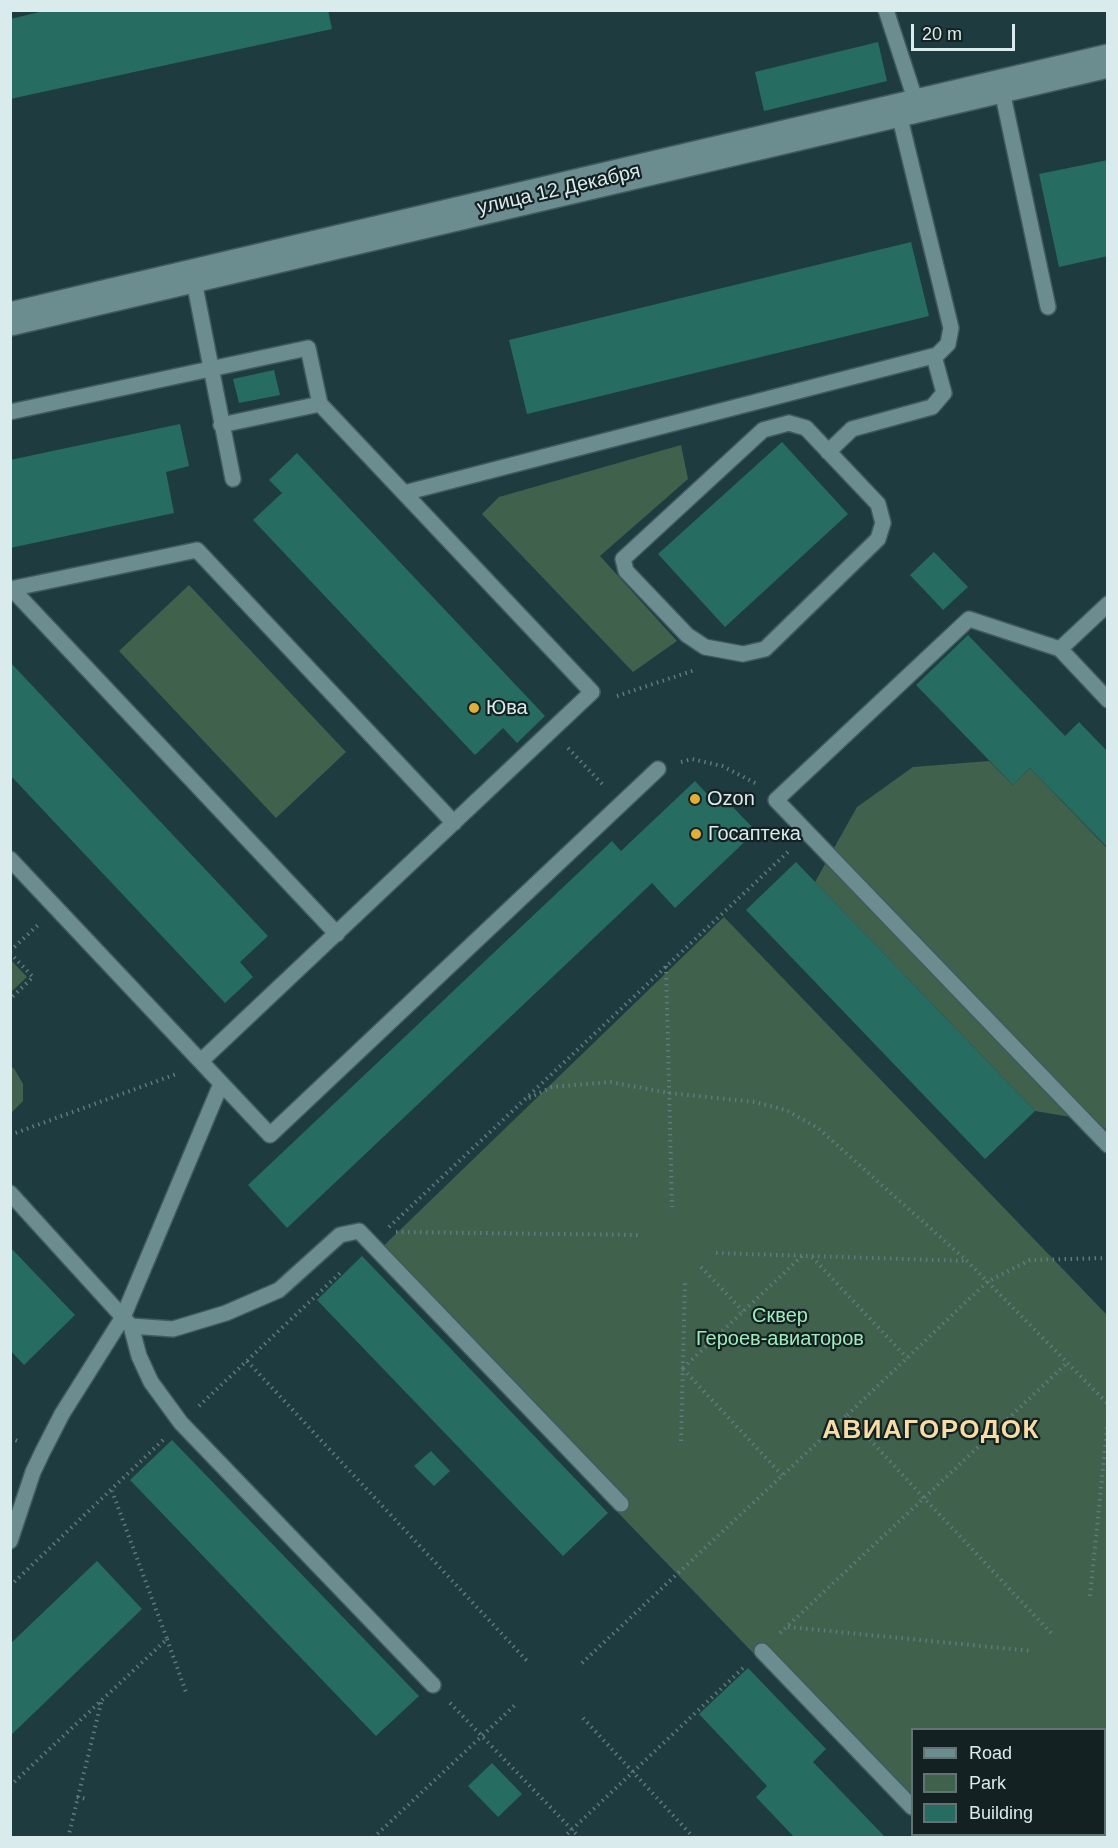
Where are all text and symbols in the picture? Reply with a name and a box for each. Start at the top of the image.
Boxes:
scale bar [914,12,1018,50]
text: 20 m [922,24,962,44]
street label: улица 12 Декабря [475,160,643,220]
place label: Юва [486,696,528,720]
marker: Юва [467,701,481,715]
place label: Ozon [707,787,755,811]
marker: Ozon [688,792,702,806]
place label: Госаптека [708,822,801,846]
marker: Госаптека [689,827,703,841]
park label: Сквер Героев-авиаторов [696,1304,864,1351]
district label: АВИАГОРОДОК [822,1415,1040,1447]
legend [911,1728,1106,1836]
text: Road [969,1743,1012,1763]
text: Park [969,1773,1006,1793]
text: Building [969,1803,1033,1823]

